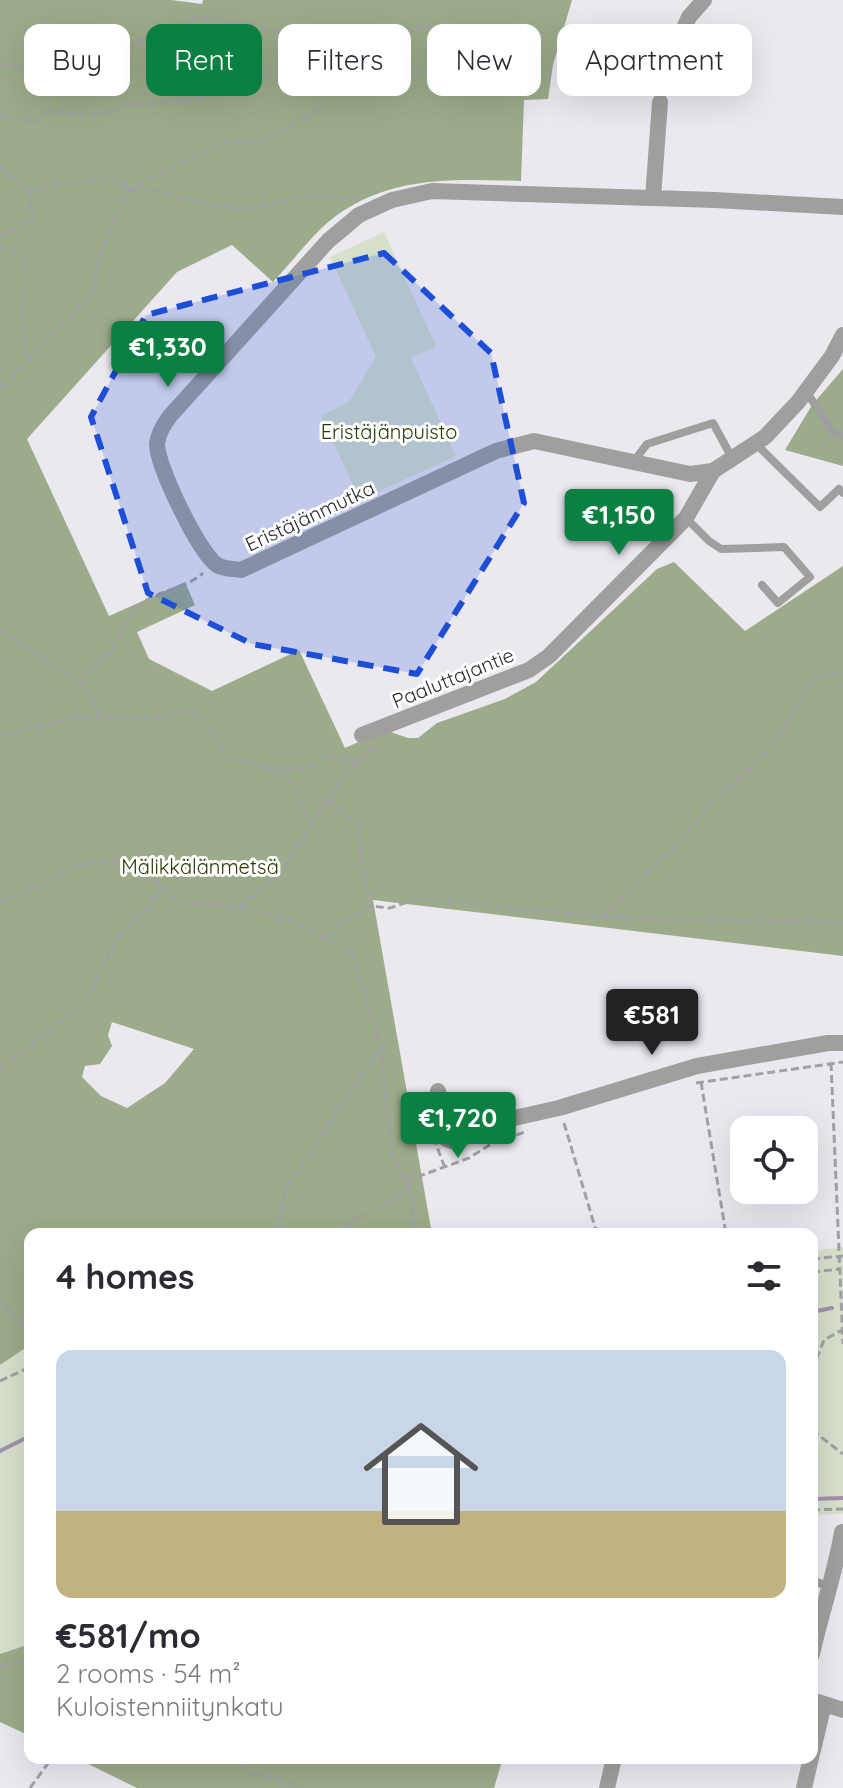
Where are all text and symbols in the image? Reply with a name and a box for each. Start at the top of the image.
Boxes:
chip: Buy [24,24,130,96]
chip: Rent [146,24,262,96]
chip: Filters [278,24,411,96]
chip: New [427,24,541,96]
chip: Apartment [557,24,752,96]
pin: €1,330 [103,321,233,389]
text: €1,330 [129,330,207,363]
park label: Eristäjänpuisto [321,419,457,444]
street label: Eristäjänmutka [241,475,378,556]
pin: €1,150 [554,489,684,557]
text: €1,150 [583,498,655,531]
street label: Paaluttajantie [388,642,517,713]
park label: Mälikkälänmetsä [121,854,279,879]
pin: €581 [605,989,699,1057]
text: €581 [624,998,680,1031]
pin: €1,720 [393,1092,523,1160]
text: €1,720 [419,1101,497,1134]
map controls [730,1116,818,1204]
button: locate [730,1116,818,1204]
icon: filters [742,1254,786,1298]
text: 4 homes [56,1255,194,1298]
icon: home [349,1402,493,1546]
text: €581/mo [56,1614,201,1657]
text: 2 rooms · 54 m² [56,1657,240,1690]
text: Kuloistenniitynkatu [56,1690,284,1723]

